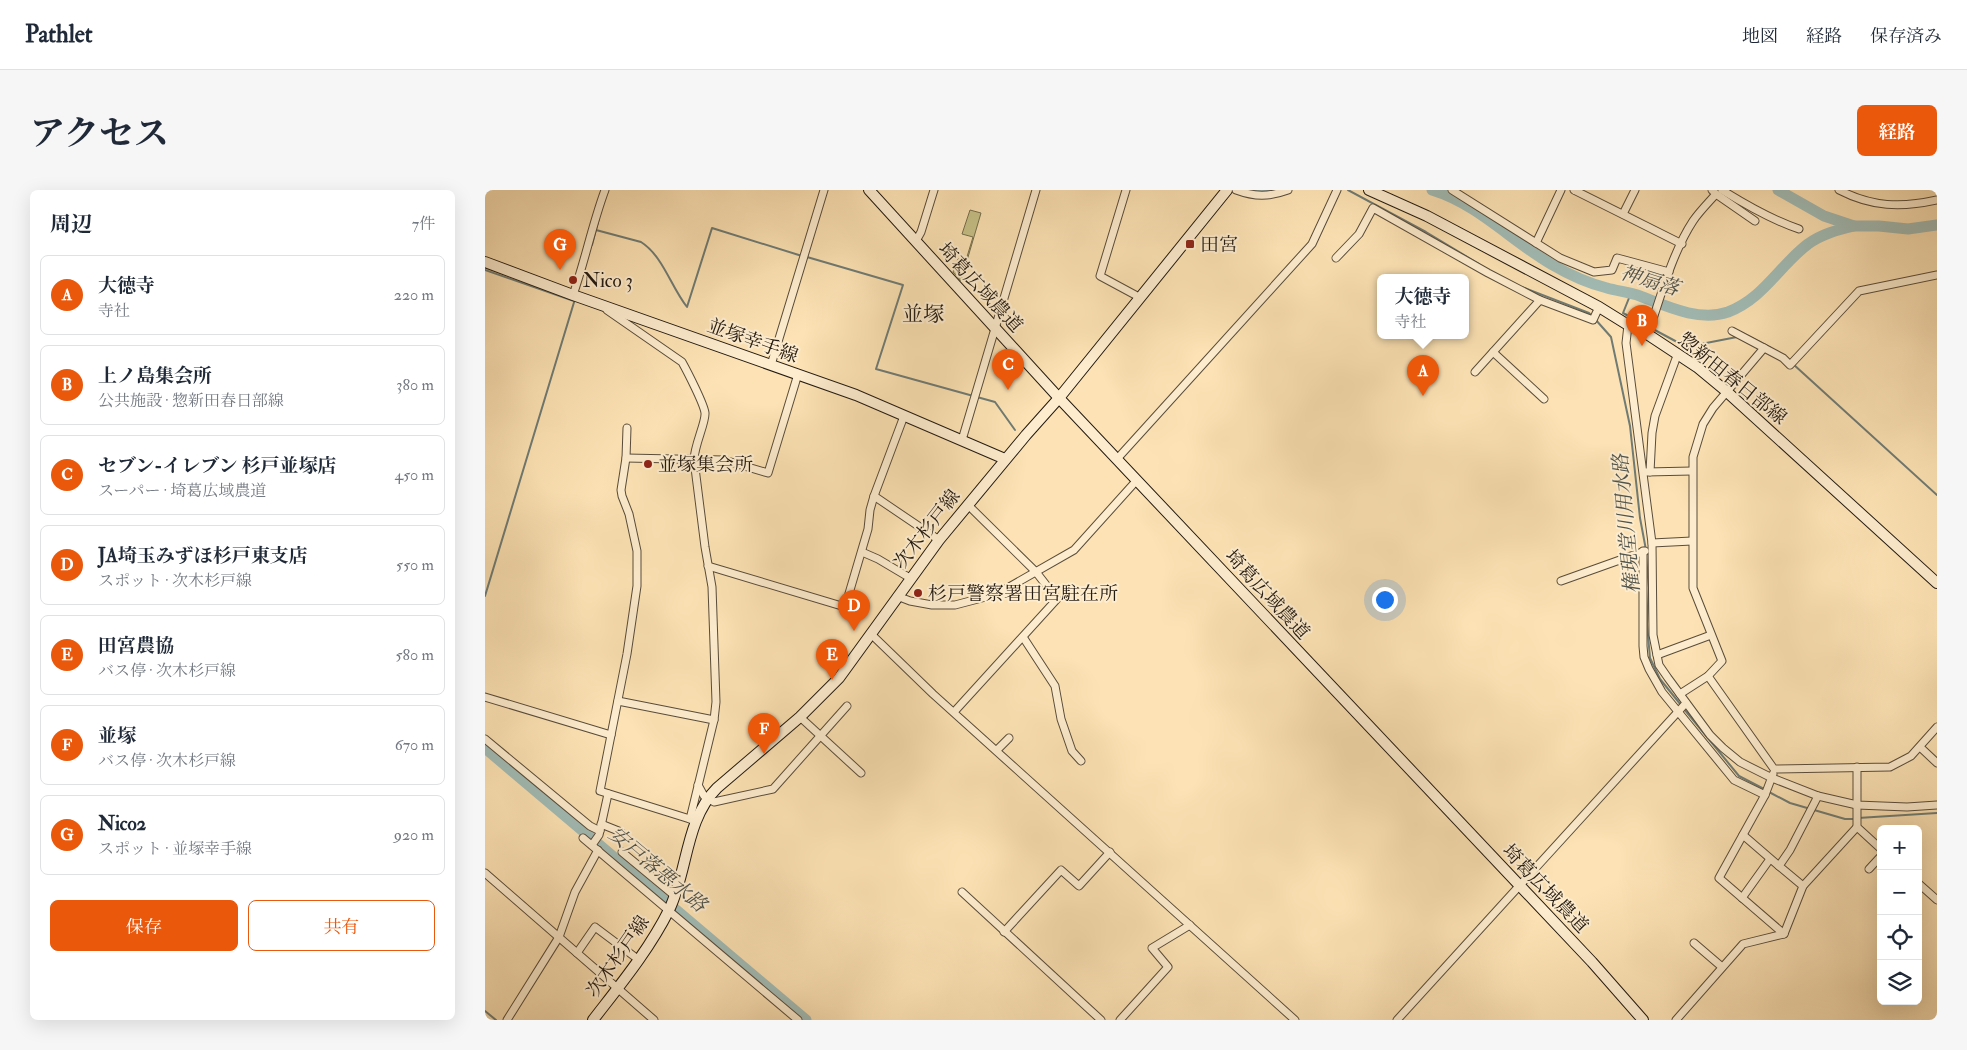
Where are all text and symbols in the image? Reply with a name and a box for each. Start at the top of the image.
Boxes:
text: Pathlet [25,19,93,50]
text: 地図 [1742,25,1778,48]
text: 経路 [1806,25,1842,48]
text: 保存済み [1870,25,1942,48]
button: 経路 [1857,105,1937,156]
text: アクセス [30,112,169,156]
text: 周辺 [50,211,92,238]
text: 7件 [412,214,435,234]
pin: G [544,229,576,270]
place label: 田宮 [1200,233,1238,257]
street label: 埼葛広域農道 [933,238,1028,338]
marker: 田宮 [1184,238,1196,250]
water label: 神扇落 [1618,260,1685,302]
place label: Nico 3 [583,269,633,293]
text: 大徳寺 [98,274,155,298]
marker: Nico 3 [567,274,579,286]
popup [1377,274,1469,339]
text: A [62,285,72,305]
text: 220 m [394,285,434,305]
text: 大徳寺 [1394,285,1452,309]
text: 寺社 [98,301,130,321]
district label: 並塚 [902,301,944,328]
pin: B [1626,305,1658,346]
text: 寺社 [1394,312,1427,332]
street label: 並塚幸手線 [704,313,801,368]
street label: 惣新田春日部線 [1673,328,1792,430]
pin: C [992,349,1024,390]
pin: A [1407,355,1439,396]
text: 上ノ島集会所 [98,364,212,388]
text: B [62,375,72,395]
text: 380 m [396,375,434,395]
text: 公共施設 · 惣新田春日部線 [98,391,284,411]
water label: 権現堂川用水路 [1608,451,1645,595]
place label: 並塚集会所 [658,453,753,477]
text: セブン-イレブン 杉戸並塚店 [98,454,337,478]
marker: 並塚集会所 [642,458,654,470]
text: C [61,465,73,485]
text: 450 m [395,465,434,485]
text: スーパー · 埼葛広域農道 [98,481,266,501]
street label: 次木杉戸線 [888,485,965,574]
text: JA埼玉みずほ杉戸東支店 [98,544,308,568]
street label: 埼葛広域農道 [1220,545,1315,645]
text: D [60,555,74,575]
text: 550 m [396,555,434,575]
text: スポット · 次木杉戸線 [98,571,252,591]
place label: 杉戸警察署田宮駐在所 [928,582,1118,606]
marker: 杉戸警察署田宮駐在所 [912,587,924,599]
your location [1372,587,1398,613]
pin: D [838,590,870,631]
text: 田宮農協 [98,634,174,658]
pin: E [816,639,848,680]
text: E [61,645,73,665]
text: 580 m [395,645,434,665]
text: バス停 · 次木杉戸線 [98,661,236,681]
pin: F [748,713,780,754]
text: 並塚 [98,724,136,748]
text: F [62,735,72,755]
text: 670 m [395,735,434,755]
text: バス停 · 次木杉戸線 [98,751,236,771]
text: Nico2 [98,812,146,836]
water label: 安戸落悪水路 [604,821,713,919]
text: G [60,825,74,845]
text: 920 m [394,825,434,845]
map controls [1877,825,1922,1005]
button: + [1877,825,1922,870]
text: スポット · 並塚幸手線 [98,839,252,859]
street label: 埼葛広域農道 [1497,839,1594,938]
button: − [1877,870,1922,915]
button: 保存 [50,900,238,951]
button: 共有 [248,900,435,951]
street label: 次木杉戸線 [581,911,655,1002]
button: locate [1877,915,1922,960]
button: layers [1877,960,1922,1005]

